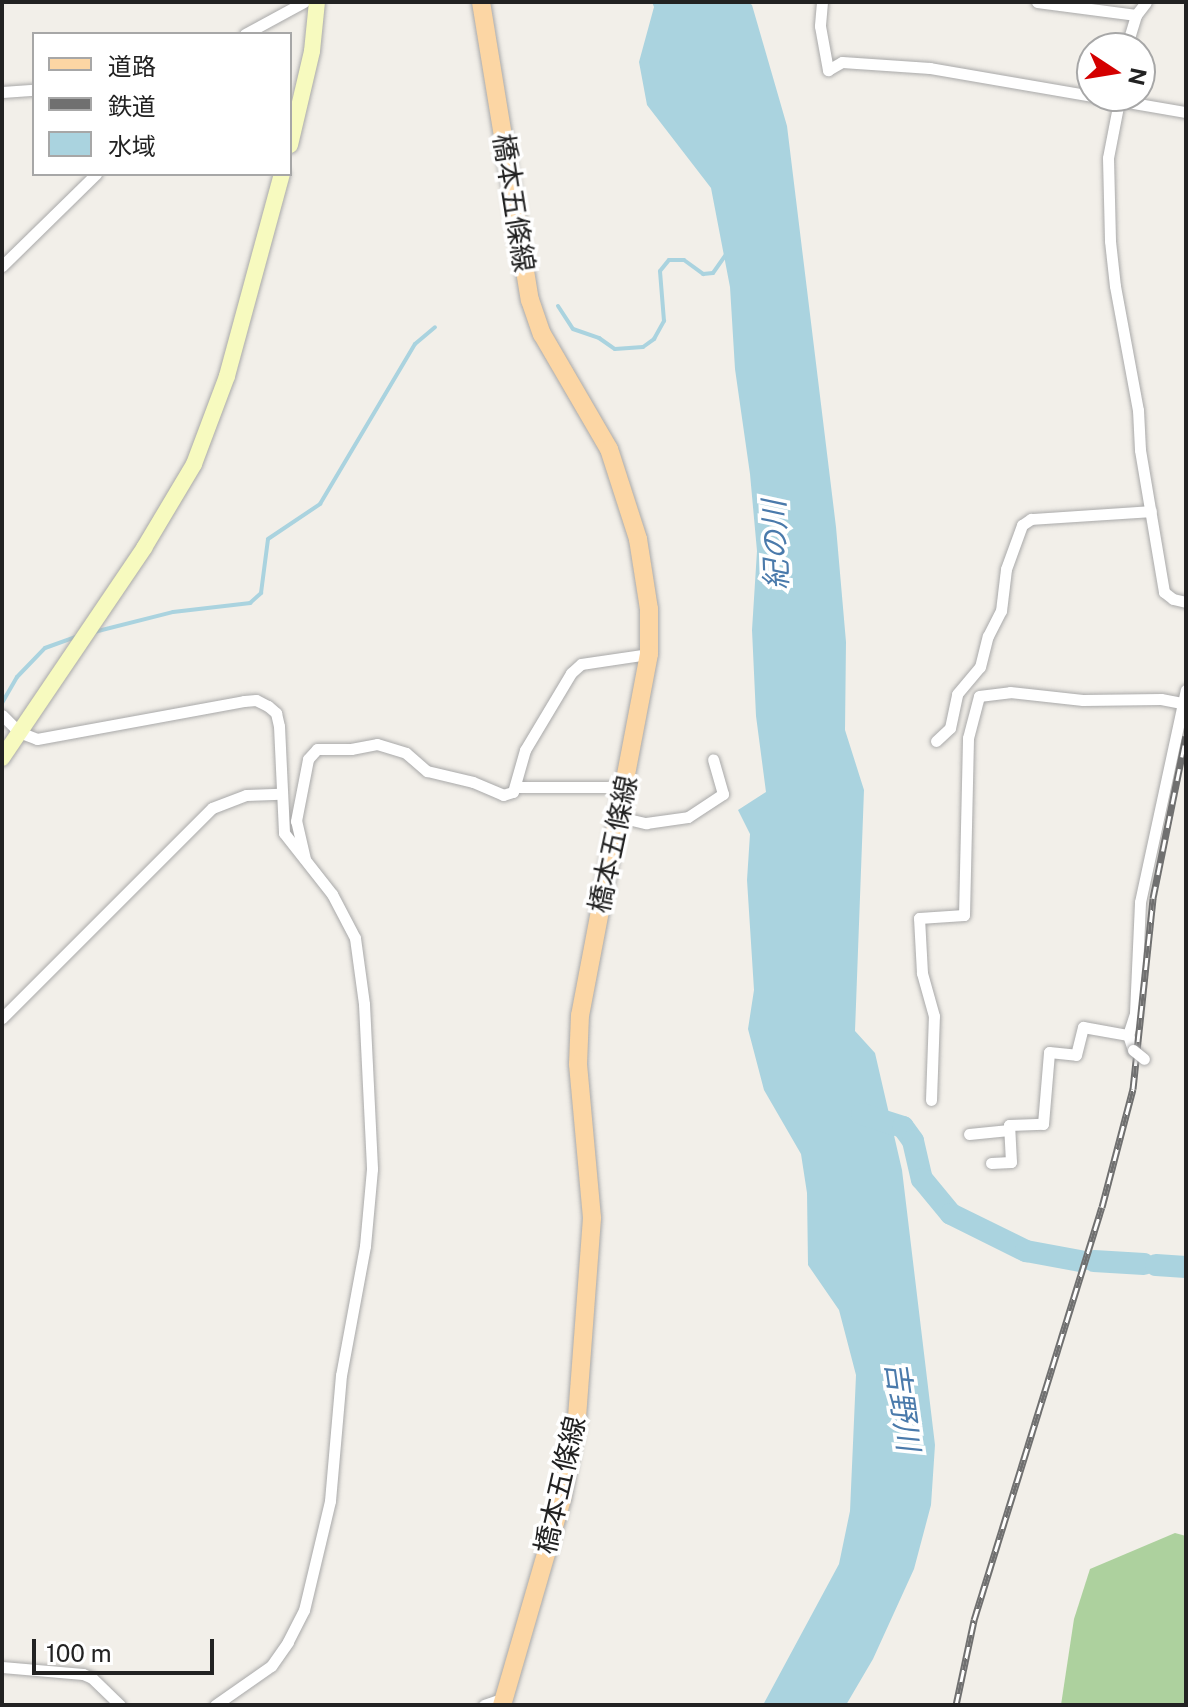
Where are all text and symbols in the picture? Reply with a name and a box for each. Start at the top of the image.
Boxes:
legend [32,32,292,176]
north arrow [1076,32,1156,112]
text: 道路 [108,52,156,80]
text: N [1123,65,1152,88]
text: 鉄道 [108,92,156,120]
street label: 橋本五條線 [486,131,542,275]
text: 水域 [108,132,156,160]
water label: 紀の川 [755,499,795,591]
street label: 橋本五條線 [582,772,644,916]
water label: 吉野川 [879,1359,927,1453]
street label: 橋本五條線 [528,1413,592,1557]
scale bar [36,1623,218,1673]
text: 100 m [46,1639,112,1667]

